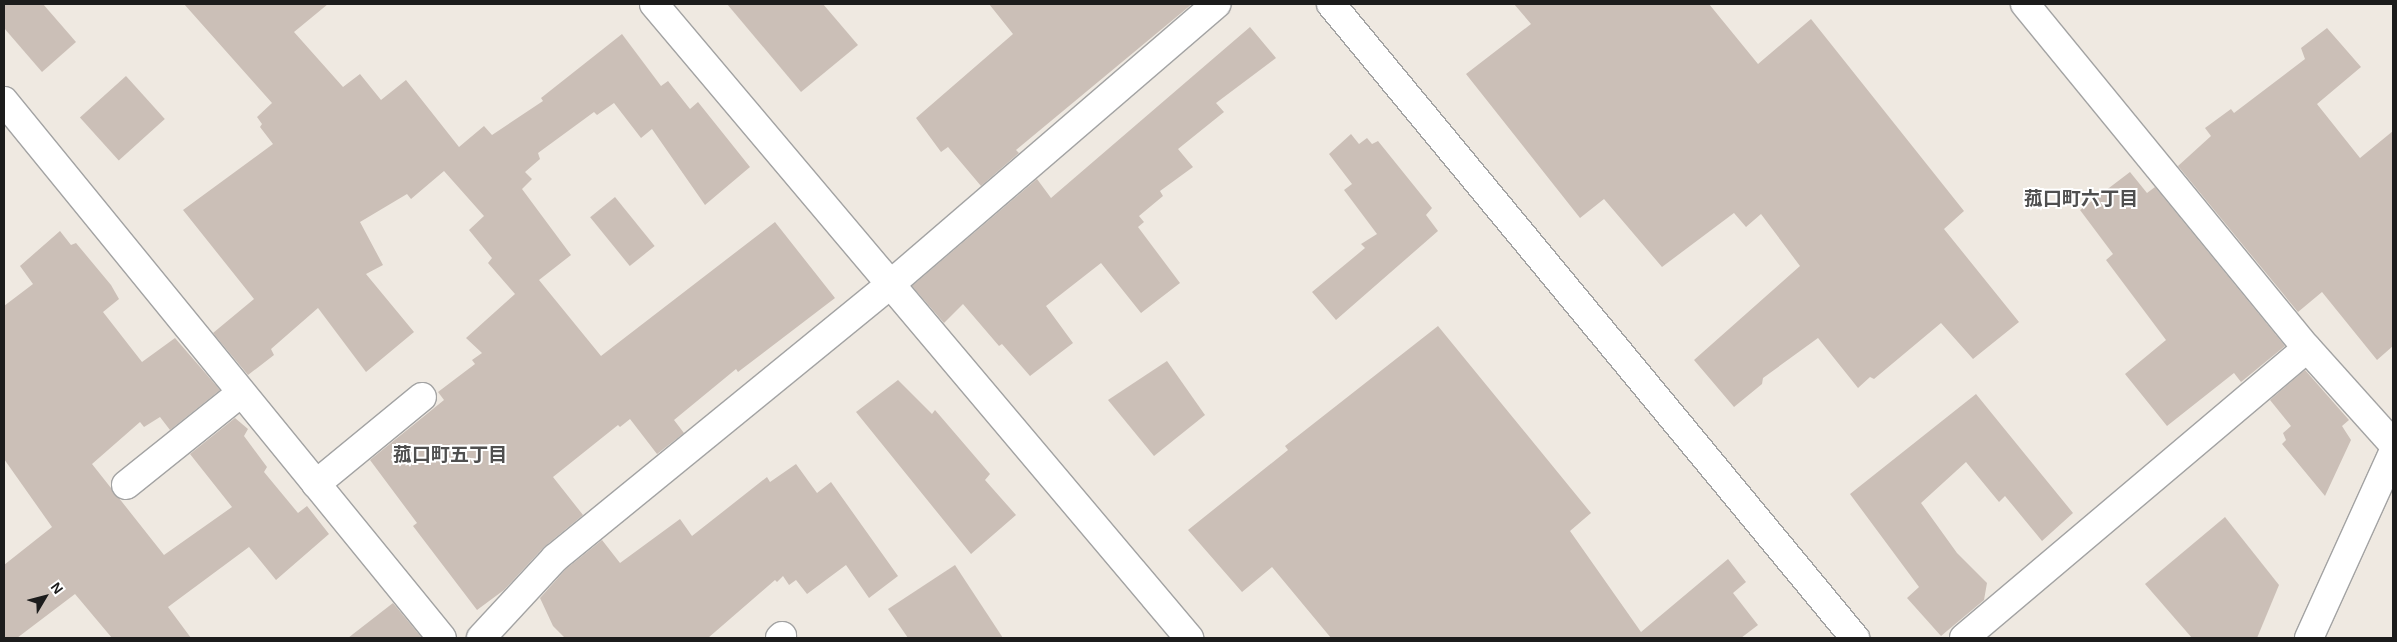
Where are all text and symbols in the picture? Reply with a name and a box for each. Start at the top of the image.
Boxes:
district label: 菰口町六丁目 [2024,188,2138,210]
district label: 菰口町五丁目 [393,444,507,466]
north arrow [20,572,70,622]
text: N [48,579,66,597]

